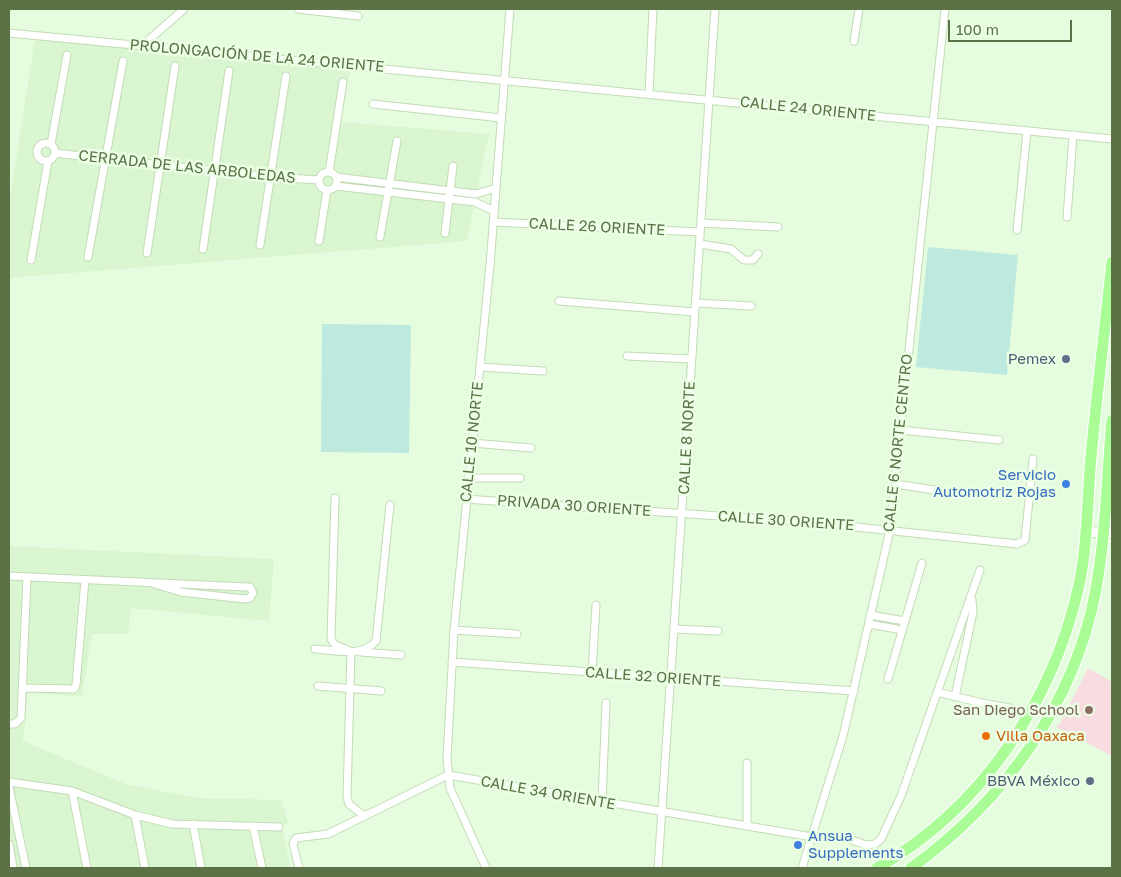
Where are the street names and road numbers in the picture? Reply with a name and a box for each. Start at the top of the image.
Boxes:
street label: PROLONGACIÓN DE LA 24 ORIENTE [129,36,385,76]
street label: CALLE 24 ORIENTE [739,93,877,125]
street label: CERRADA DE LAS ARBOLEDAS [78,147,296,187]
street label: CALLE 26 ORIENTE [528,214,666,240]
street label: CALLE 6 NORTE CENTRO [880,353,916,533]
street label: CALLE 10 NORTE [457,381,487,503]
street label: CALLE 8 NORTE [675,381,699,495]
street label: PRIVADA 30 ORIENTE [496,492,652,520]
street label: CALLE 30 ORIENTE [717,507,855,535]
street label: CALLE 32 ORIENTE [584,663,722,691]
street label: CALLE 34 ORIENTE [479,772,617,814]

